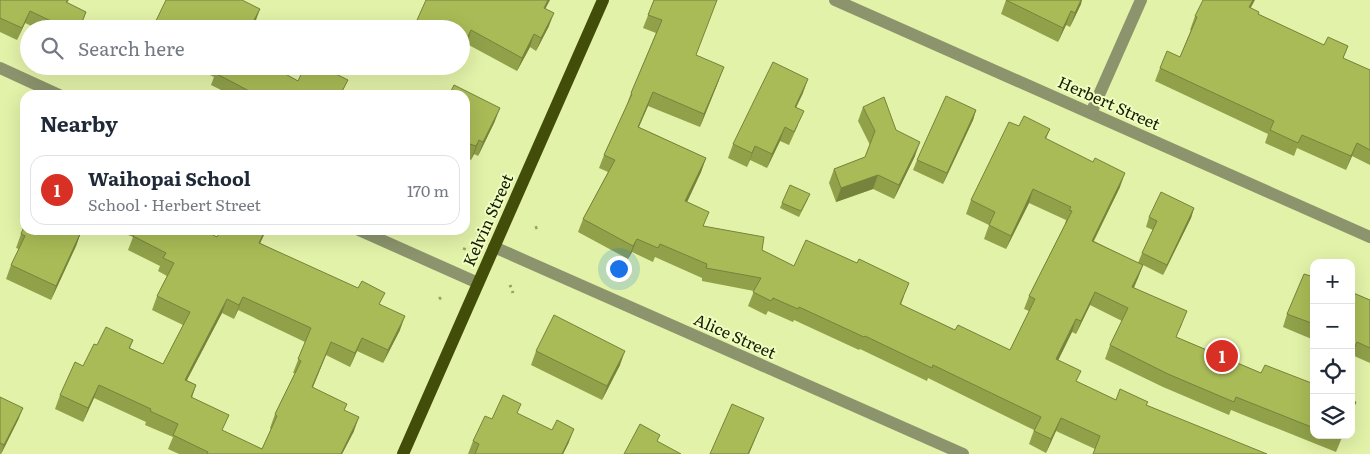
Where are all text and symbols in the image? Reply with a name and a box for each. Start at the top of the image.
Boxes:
search box [20,20,470,75]
icon: search [38,34,66,62]
text: Search here [78,34,185,62]
street label: Herbert Street [1054,69,1165,136]
text: Nearby [40,107,118,138]
text: Waihopai School [88,164,251,192]
street label: Kelvin Street [456,169,518,270]
text: 1 [54,178,60,202]
text: 170 m [407,178,449,202]
text: School · Herbert Street [88,192,261,216]
your location [606,256,632,282]
map controls [1310,259,1355,439]
button: + [1310,259,1355,304]
button: − [1310,304,1355,349]
street label: Alice Street [690,306,781,364]
pin: 1 [1206,337,1238,375]
button: locate [1310,349,1355,394]
button: layers [1310,394,1355,439]

